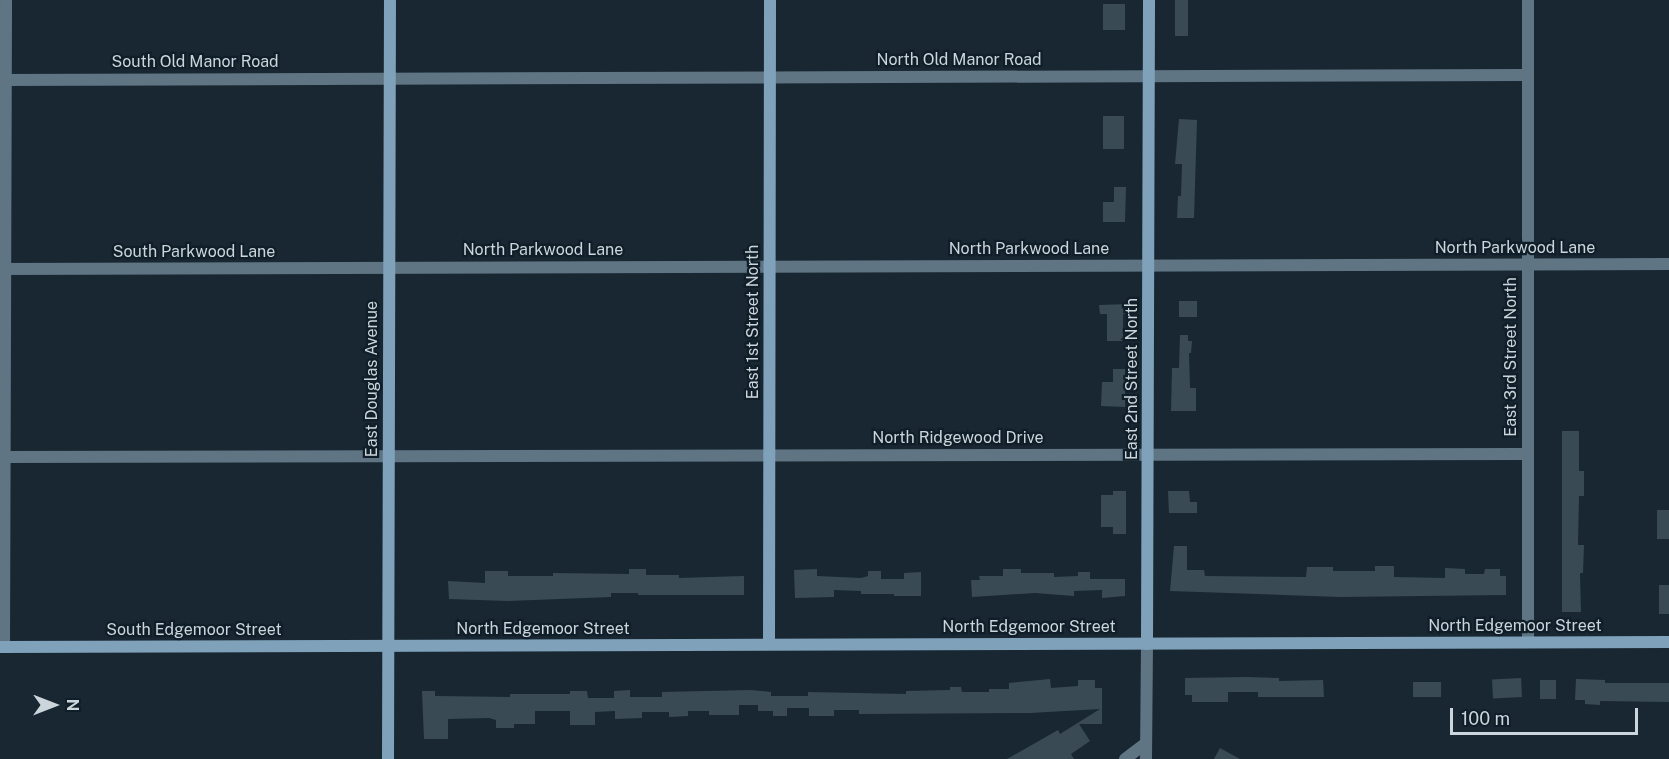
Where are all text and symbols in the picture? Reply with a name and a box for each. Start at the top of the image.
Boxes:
street label: North Old Manor Road [876,50,1042,70]
street label: South Old Manor Road [111,52,279,72]
street label: North Parkwood Lane [1435,238,1595,258]
street label: North Parkwood Lane [949,239,1109,259]
street label: North Parkwood Lane [463,240,623,260]
street label: South Parkwood Lane [113,242,275,262]
street label: East 1st Street North [743,245,763,399]
street label: East 3rd Street North [1501,277,1521,437]
street label: East 2nd Street North [1122,298,1142,460]
street label: East Douglas Avenue [362,301,382,457]
street label: North Ridgewood Drive [872,428,1044,448]
street label: North Edgemoor Street [1428,616,1602,636]
street label: North Edgemoor Street [942,617,1116,637]
street label: North Edgemoor Street [456,619,630,639]
street label: South Edgemoor Street [106,620,282,640]
north arrow [24,675,84,735]
scale bar [1453,696,1640,734]
text: N [63,699,82,711]
text: 100 m [1461,708,1510,729]

